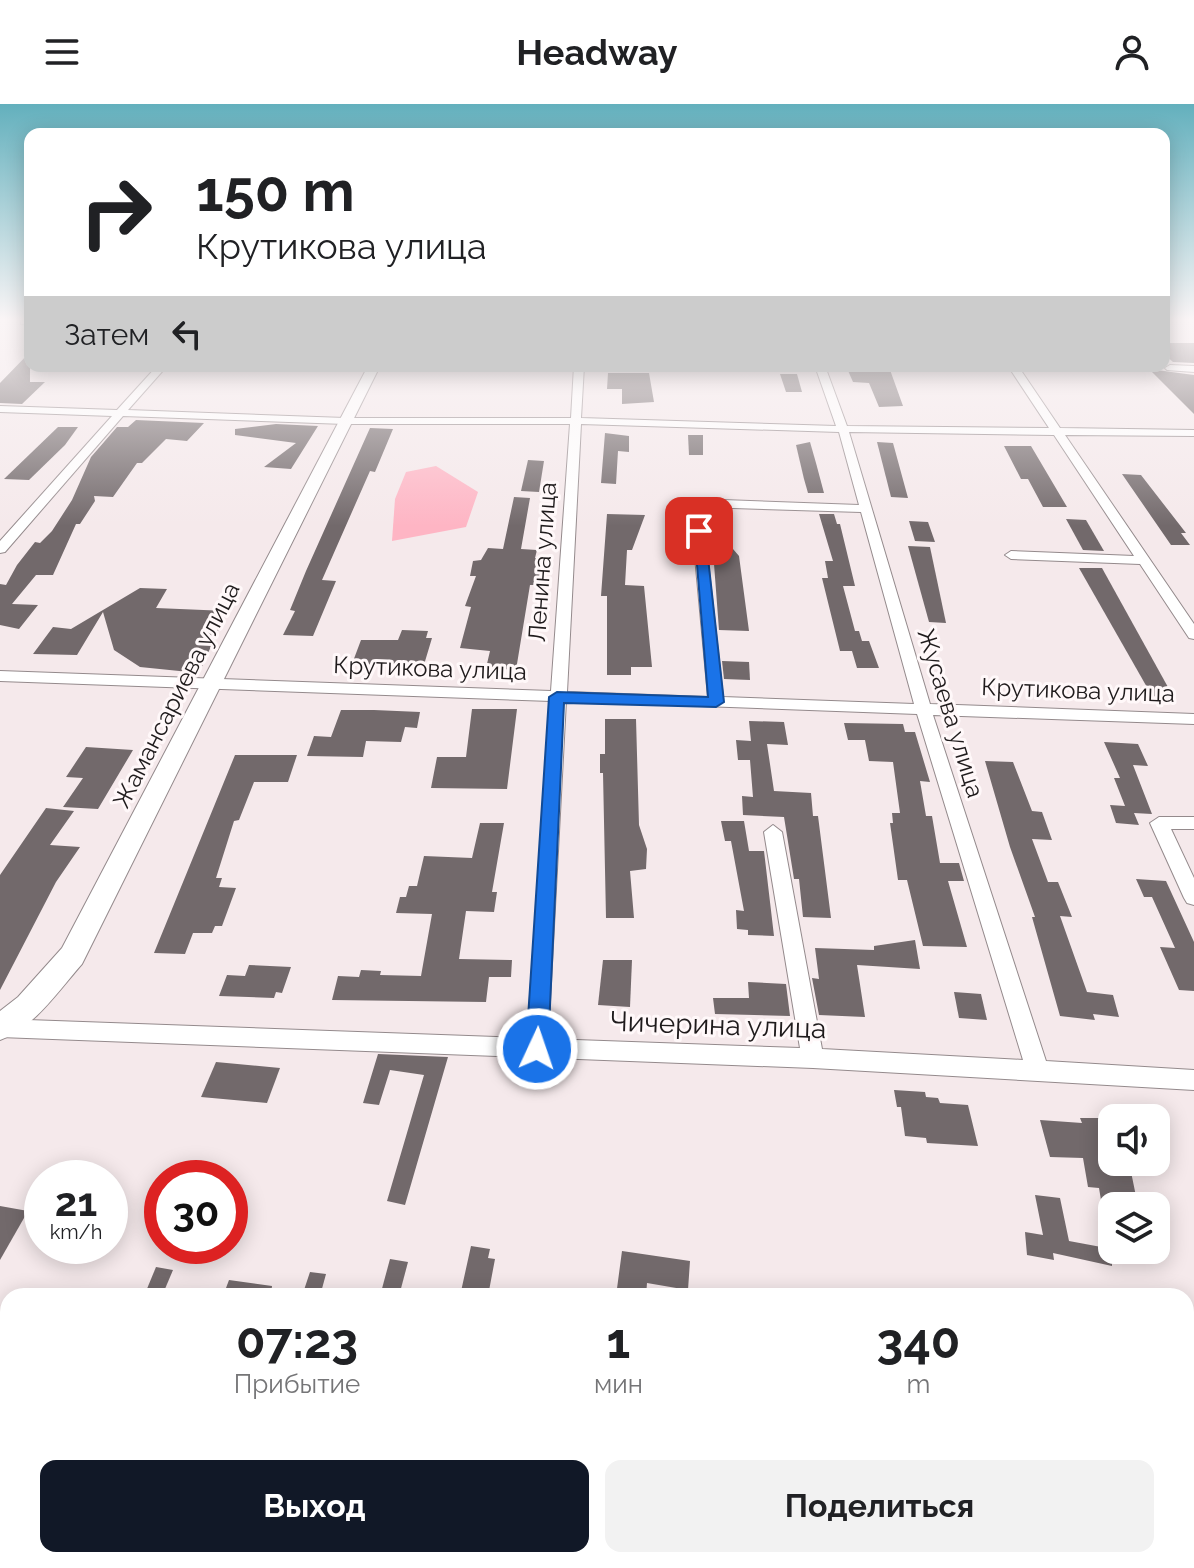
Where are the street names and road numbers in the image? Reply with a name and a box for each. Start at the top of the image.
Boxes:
street label: Ленина улица [522,481,562,643]
street label: Жамансариева улица [106,577,246,813]
street label: Жусаева улица [912,625,990,801]
street label: Крутикова улица [333,650,527,686]
street label: Крутикова улица [981,672,1175,708]
street label: Чичерина улица [609,1005,827,1045]

